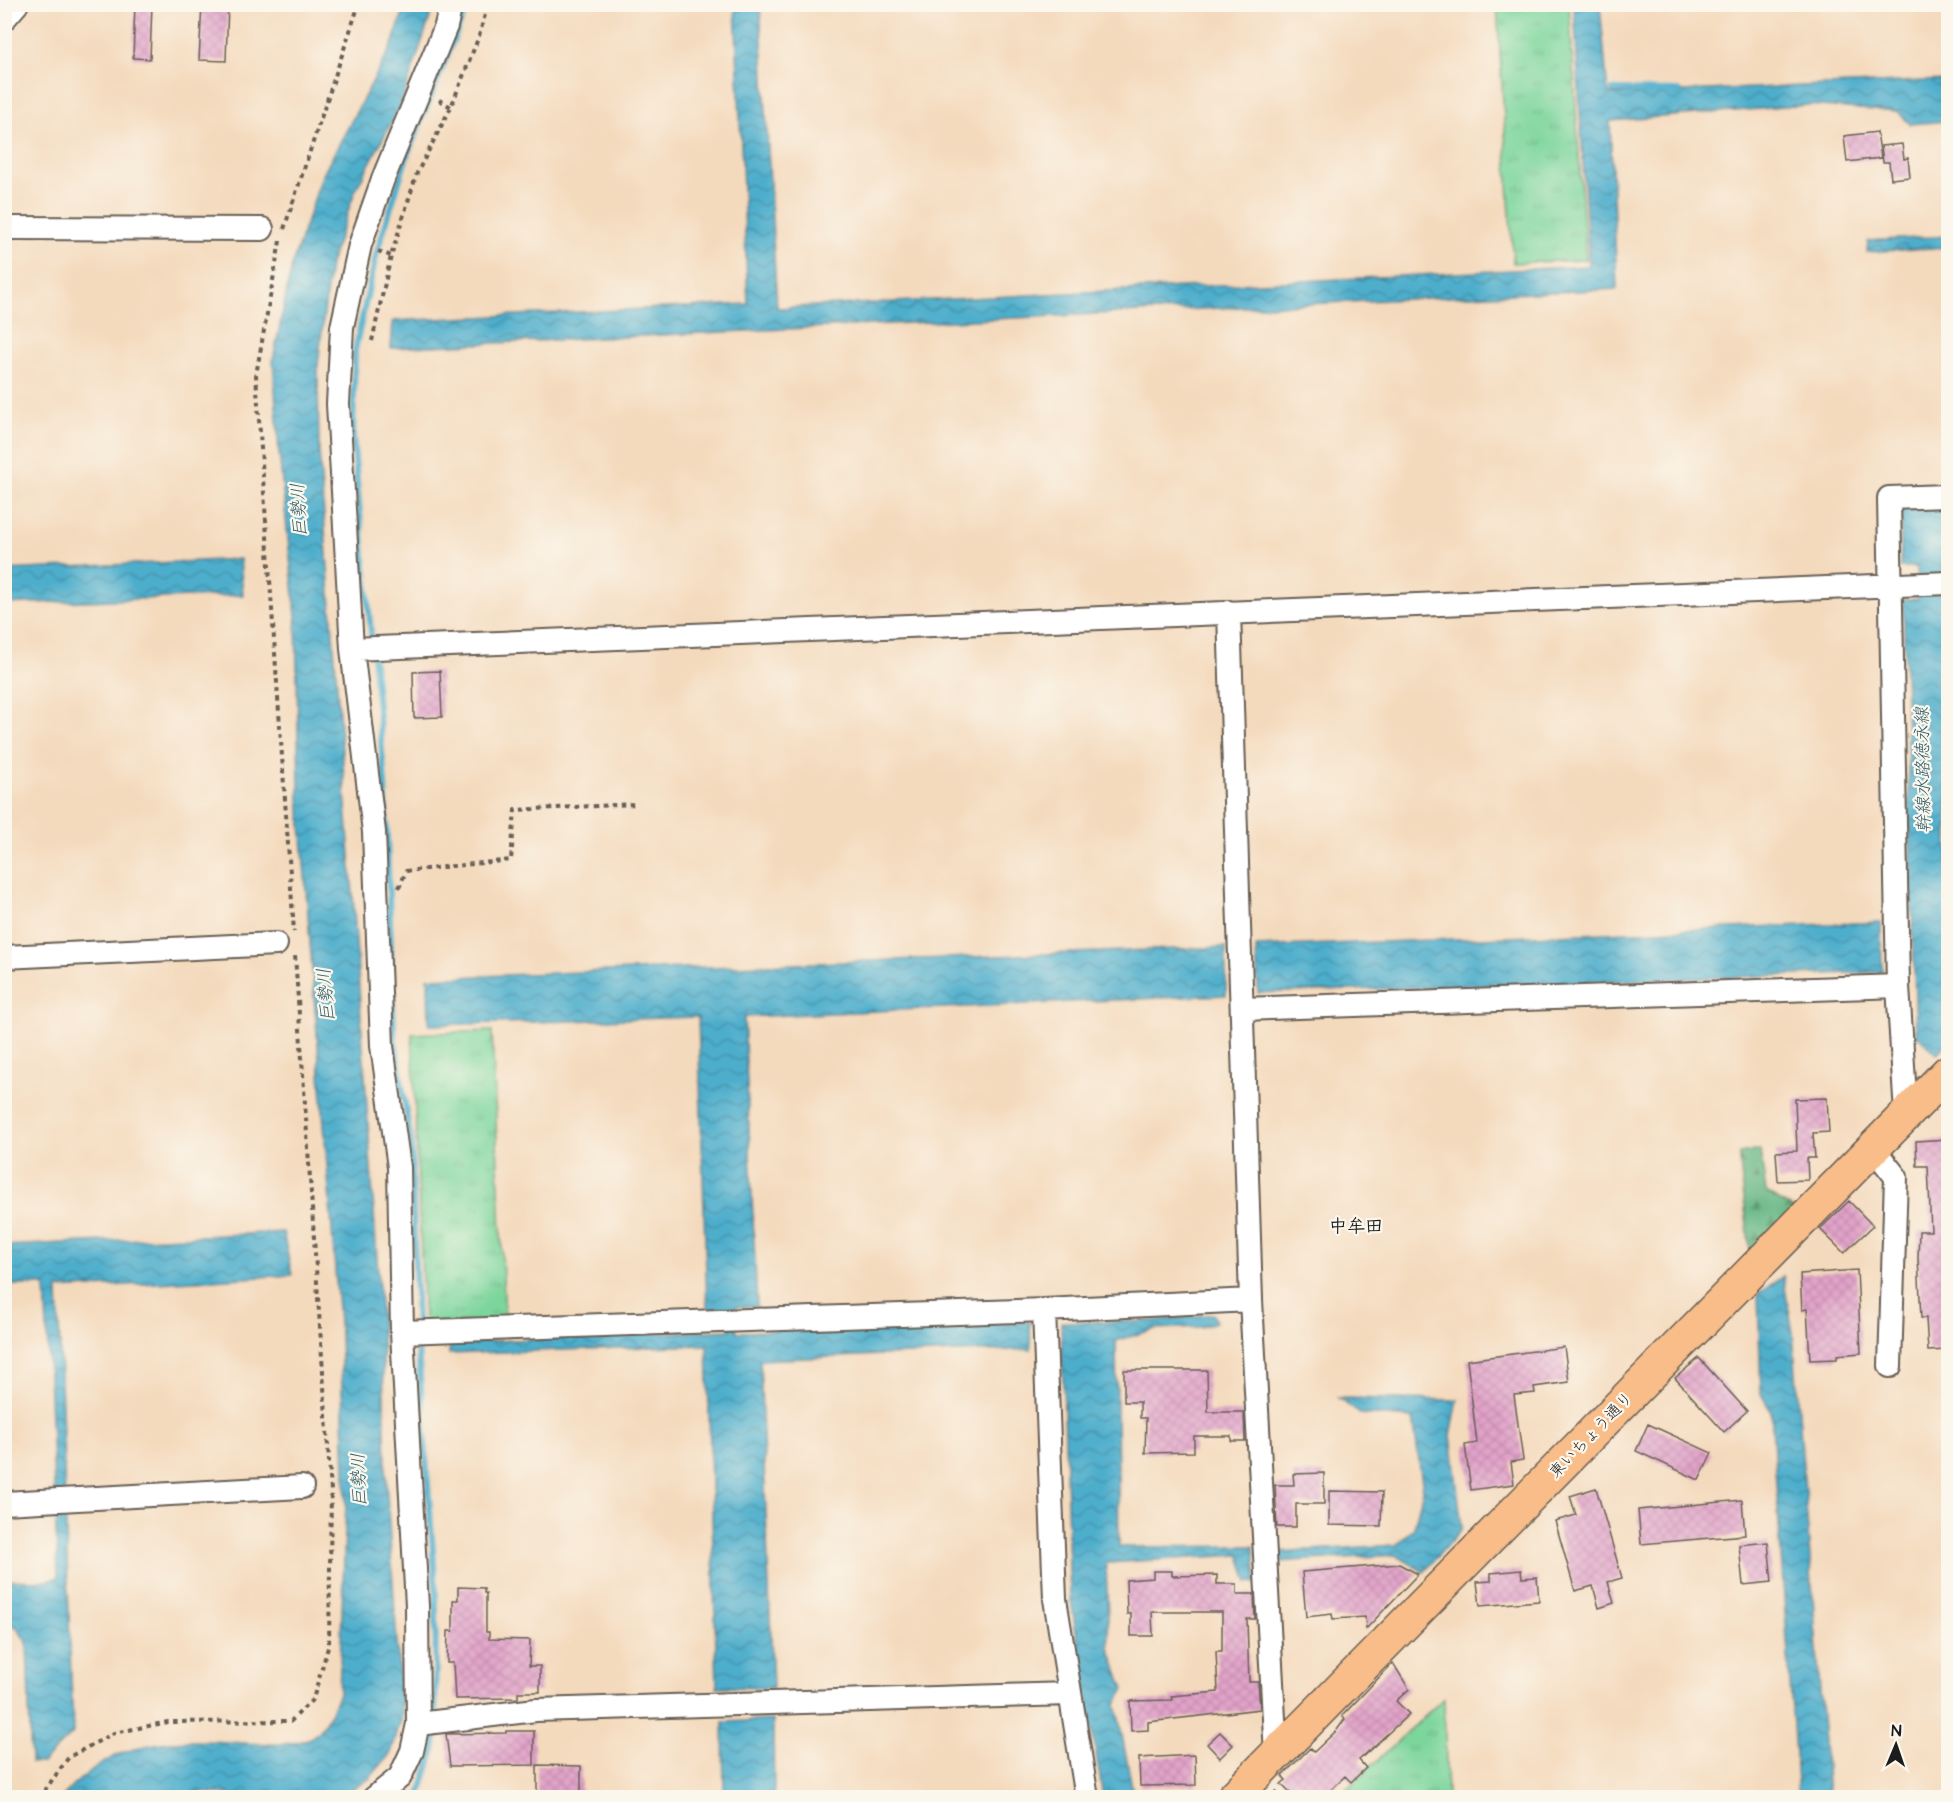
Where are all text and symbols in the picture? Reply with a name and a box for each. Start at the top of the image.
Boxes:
water label: 巨勢川 [285,482,313,538]
water label: 幹線水路徳永線 [1909,706,1937,833]
water label: 巨勢川 [311,967,341,1023]
district label: 中牟田 [1329,1214,1383,1239]
street label: 東いちょう通り [1544,1387,1638,1483]
water label: 巨勢川 [346,1453,372,1507]
north arrow [1866,1715,1926,1775]
text: N [1891,1720,1902,1742]

